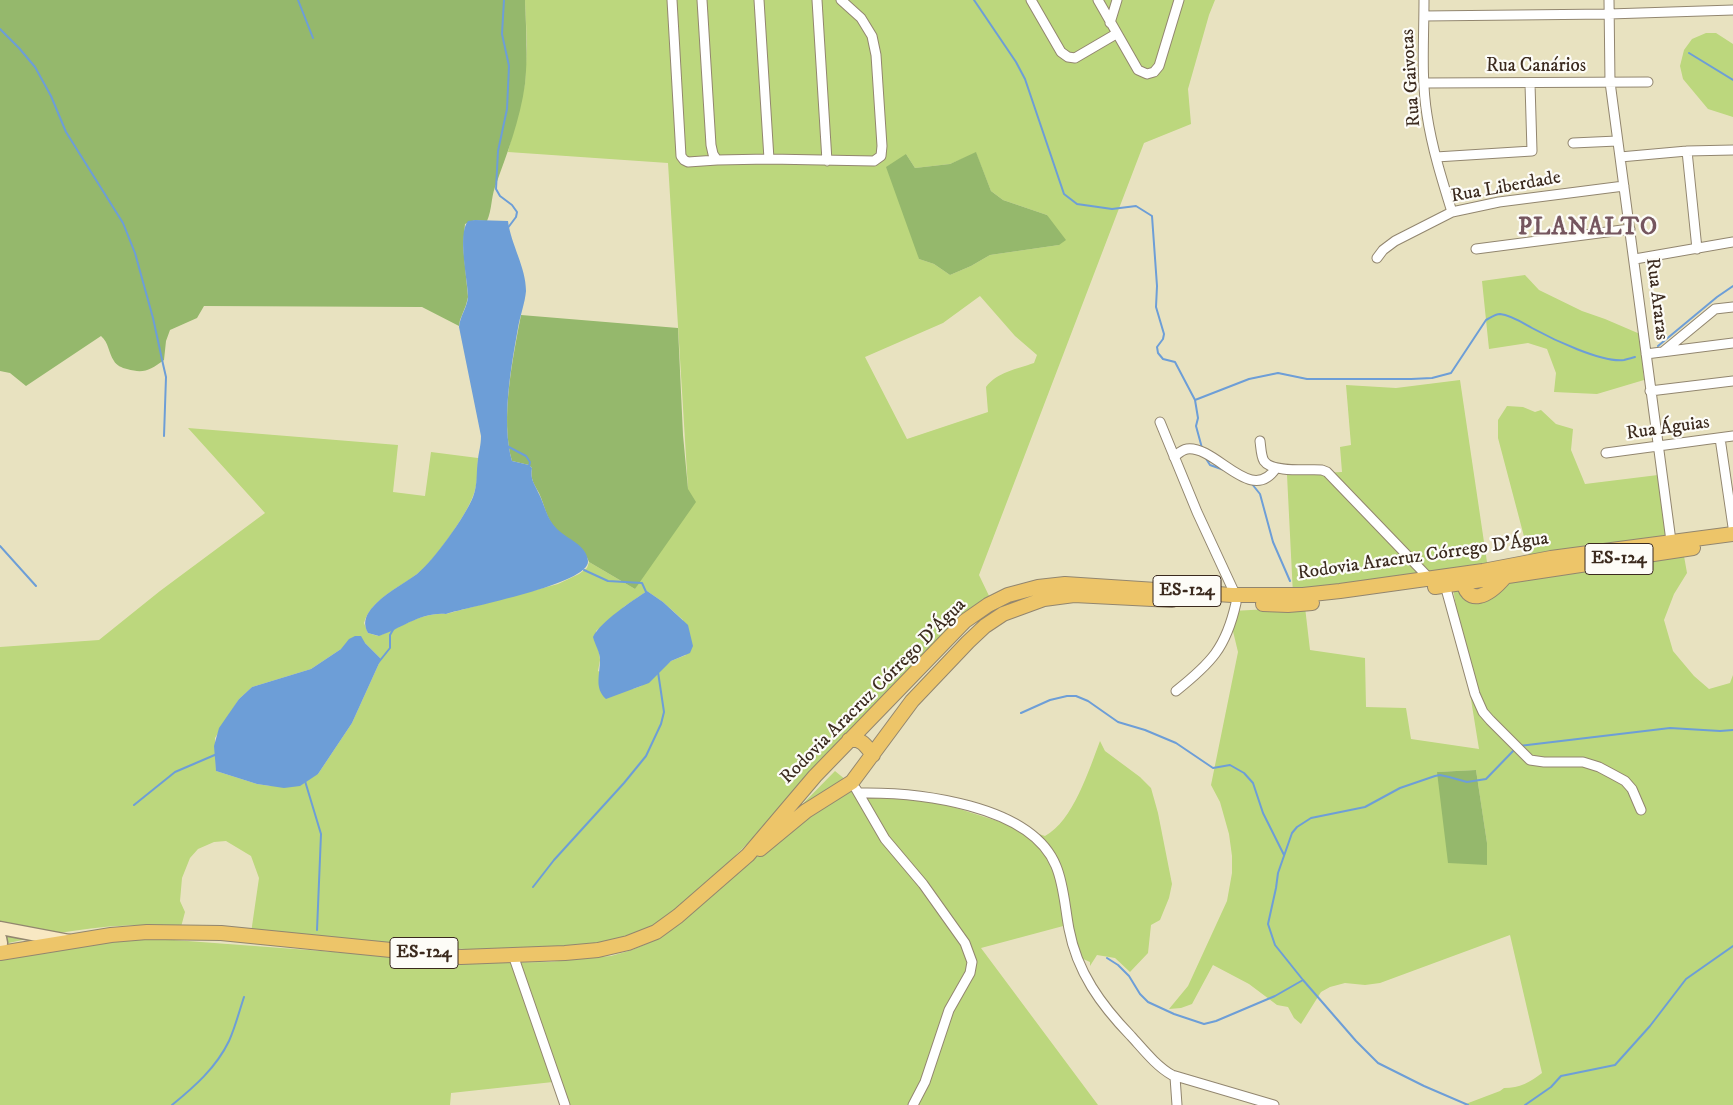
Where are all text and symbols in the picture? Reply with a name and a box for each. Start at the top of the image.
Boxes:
street label: Rua Gaivotas [1397,28,1427,128]
street label: Rua Canários [1486,56,1586,78]
street label: Rua Liberdade [1449,167,1563,209]
district label: PLANALTO [1517,215,1659,243]
street label: Rua Araras [1640,257,1672,341]
street label: Rua Águias [1625,412,1711,446]
street label: Rodovia Aracruz Córrego D'Água [1296,528,1550,586]
road number: ES-124 [1585,544,1653,574]
road number: ES-124 [1153,576,1221,606]
street label: Rodovia Aracruz Córrego D'Água [776,594,972,790]
road number: ES-124 [390,938,458,968]

